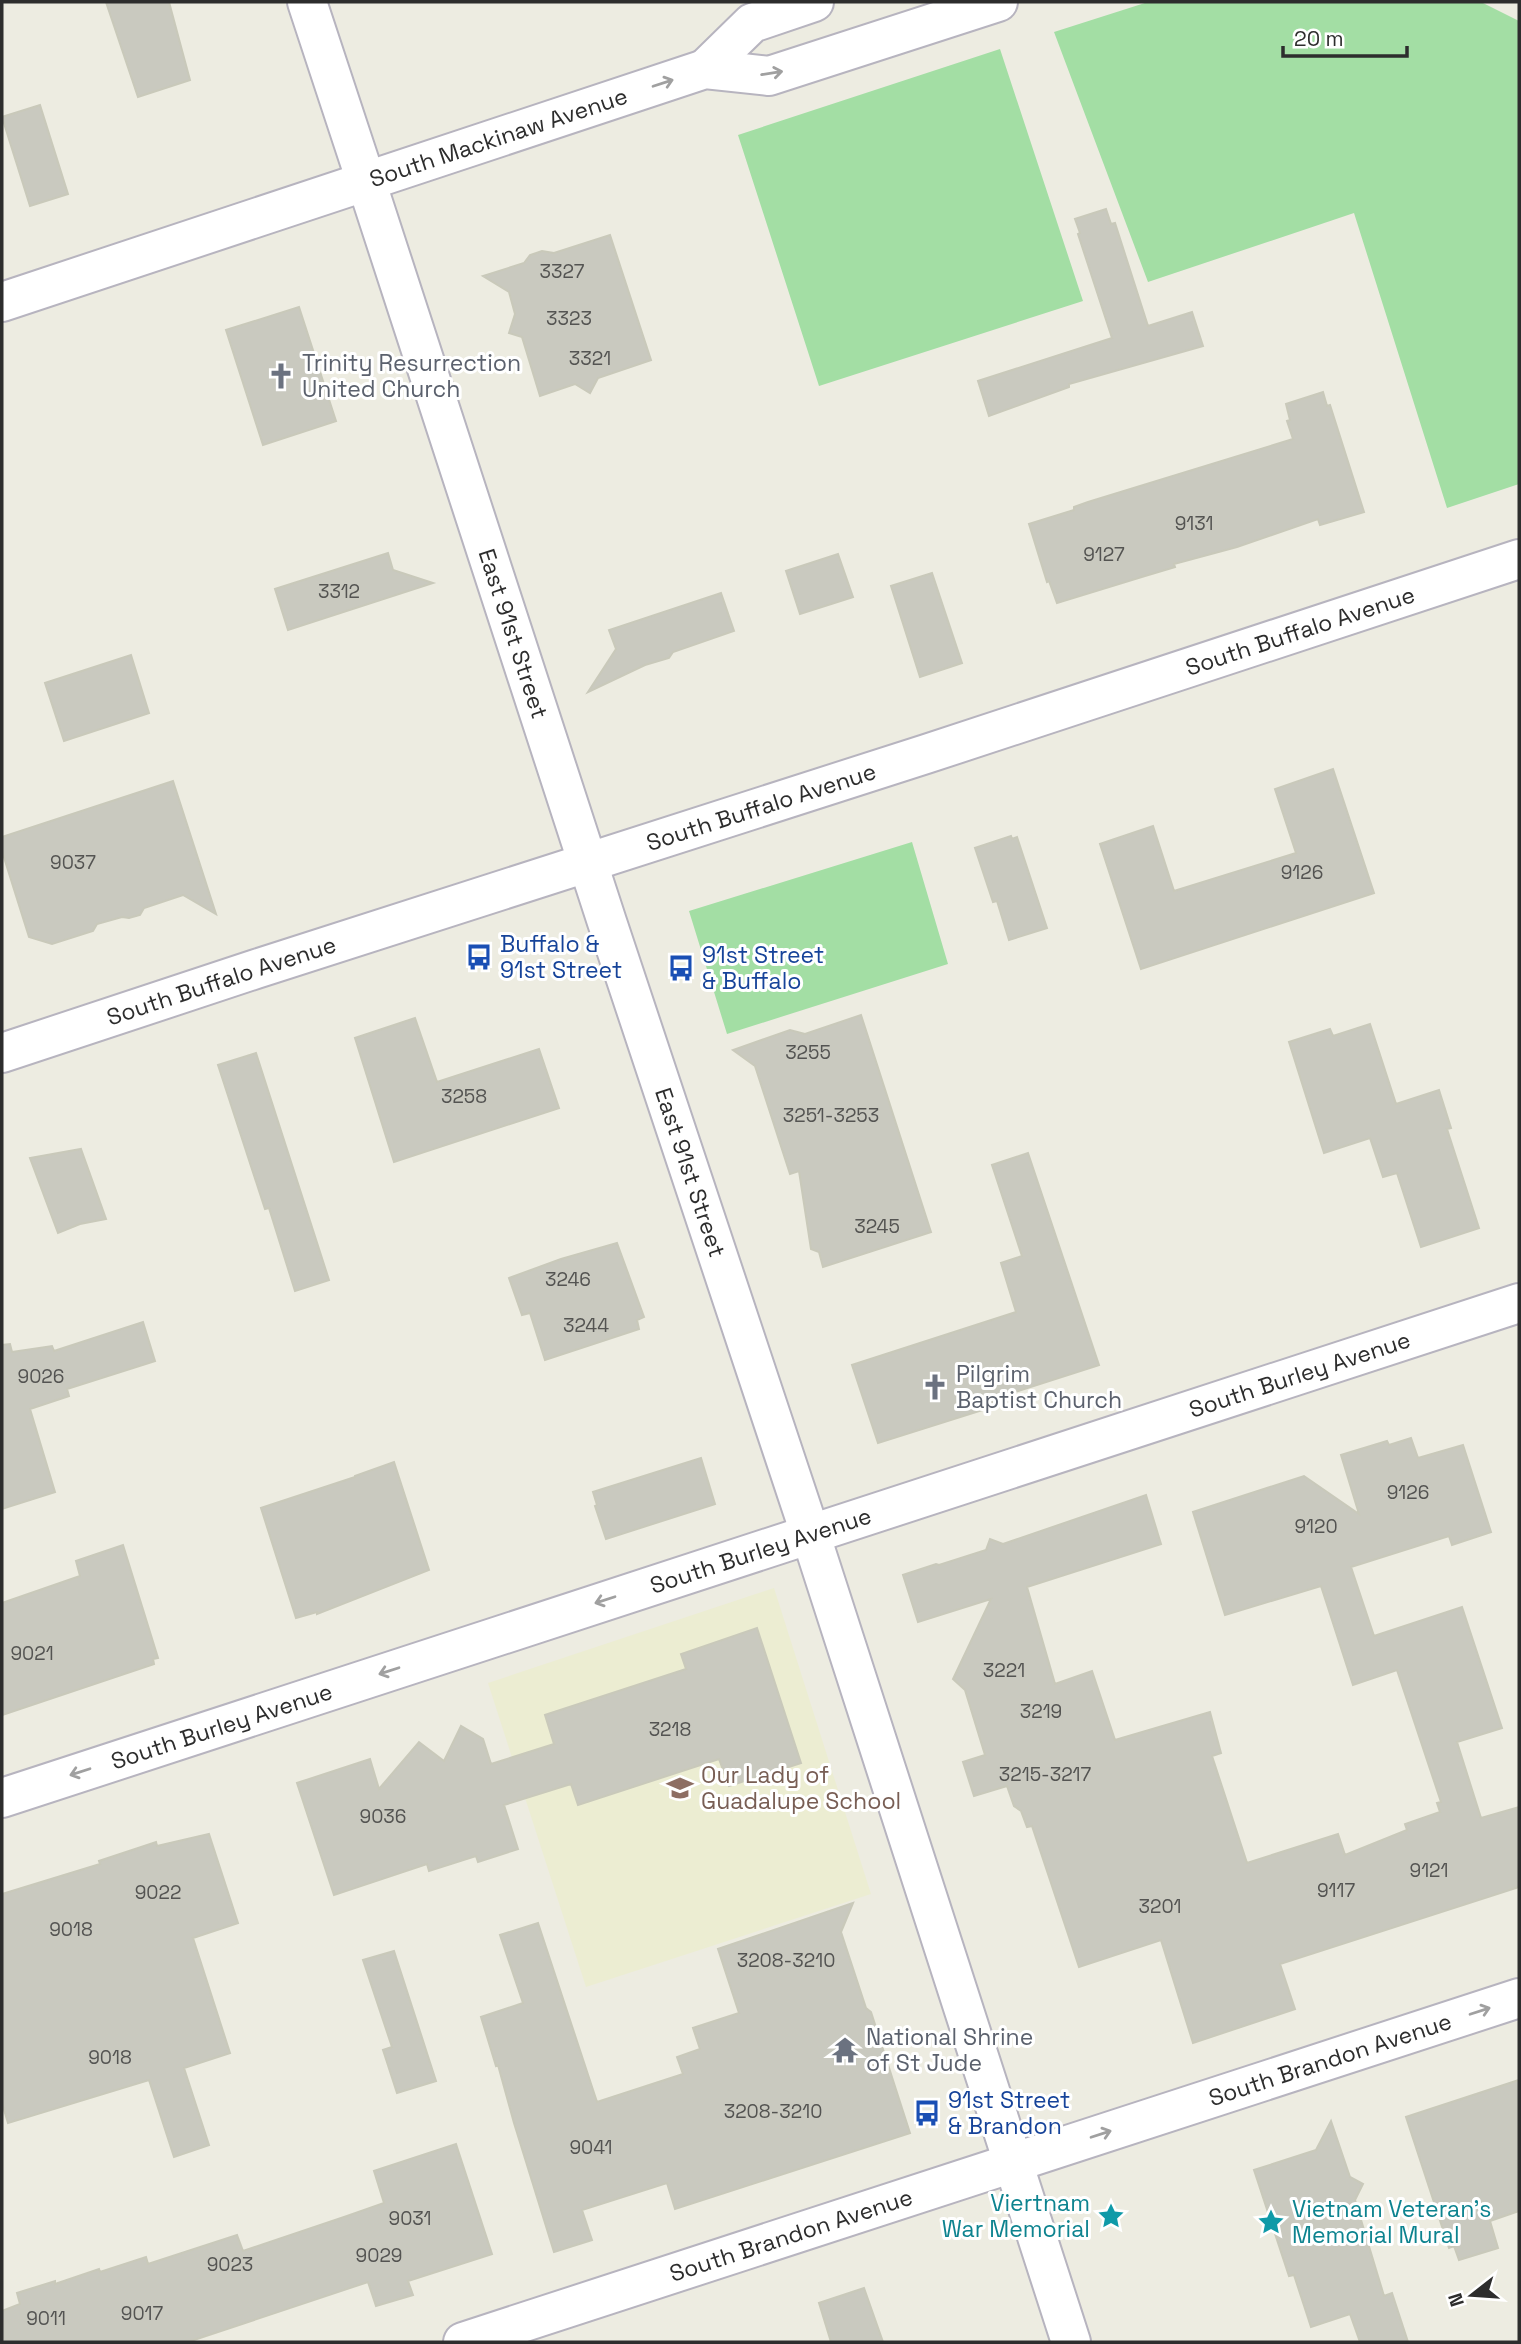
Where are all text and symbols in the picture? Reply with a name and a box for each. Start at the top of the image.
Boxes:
scale bar [1283,14,1407,58]
text: 20 m [1294,25,1344,52]
one-way arrow [760,66,783,79]
one-way arrow [652,76,674,88]
street label: South Mackinaw Avenue [366,81,631,194]
house number: 3327 [540,259,585,284]
house number: 3323 [546,306,592,331]
house number: 3321 [569,346,611,371]
place label: Trinity Resurrection United Church [302,348,521,404]
church icon: Trinity Resurrection United Church [266,361,296,391]
house number: 9131 [1175,511,1213,536]
house number: 9127 [1083,542,1125,567]
street label: East 91st Street [472,545,555,722]
house number: 3312 [318,579,360,604]
street label: South Buffalo Avenue [1182,579,1419,683]
street label: South Buffalo Avenue [642,756,880,858]
house number: 9037 [50,850,96,875]
house number: 9126 [1281,860,1323,885]
street label: South Buffalo Avenue [103,929,340,1032]
place label: Buffalo & 91st Street [500,929,622,985]
place label: 91st Street & Buffalo [702,940,824,996]
bus stop icon: Buffalo & 91st Street [464,942,494,972]
bus stop icon: 91st Street & Buffalo [666,953,696,983]
house number: 3255 [785,1040,831,1065]
house number: 3258 [441,1084,487,1109]
street label: East 91st Street [648,1084,732,1261]
house number: 3251-3253 [783,1103,879,1128]
house number: 3245 [854,1214,900,1239]
house number: 3246 [545,1267,591,1292]
house number: 3244 [563,1313,609,1338]
street label: South Burley Avenue [1185,1324,1414,1425]
place label: Pilgrim Baptist Church [956,1359,1122,1415]
house number: 9026 [18,1364,64,1389]
church icon: Pilgrim Baptist Church [920,1372,950,1402]
house number: 9126 [1387,1480,1429,1505]
street label: South Burley Avenue [646,1500,875,1601]
house number: 9120 [1294,1514,1338,1539]
one-way arrow [594,1594,616,1607]
house number: 9021 [10,1641,54,1666]
house number: 3221 [983,1658,1025,1683]
one-way arrow [378,1665,400,1678]
street label: South Burley Avenue [107,1676,336,1776]
house number: 3219 [1020,1699,1062,1724]
house number: 3218 [649,1717,691,1742]
place label: Our Lady of Guadalupe School [701,1760,901,1816]
house number: 3215-3217 [999,1762,1092,1787]
one-way arrow [69,1767,91,1780]
school or university icon: Our Lady of Guadalupe School [665,1773,695,1803]
house number: 9036 [360,1804,406,1829]
house number: 9121 [1410,1858,1448,1883]
house number: 9117 [1317,1878,1355,1903]
house number: 9022 [135,1880,181,1905]
house number: 3201 [1138,1894,1182,1919]
house number: 9018 [49,1917,93,1942]
house number: 3208-3210 [737,1948,835,1973]
one-way arrow [1469,2003,1491,2016]
street label: South Brandon Avenue [1205,2006,1455,2113]
place label: National Shrine of St Jude [866,2022,1033,2078]
temple icon: National Shrine of St Jude [830,2035,860,2065]
house number: 9018 [88,2045,132,2070]
place label: 91st Street & Brandon [948,2085,1070,2141]
bus stop icon: 91st Street & Brandon [912,2098,942,2128]
house number: 3208-3210 [724,2099,822,2124]
one-way arrow [1089,2127,1111,2140]
house number: 9041 [569,2135,613,2160]
street label: South Brandon Avenue [666,2182,916,2289]
place label: Viertnam War Memorial [942,2188,1090,2244]
place label: Vietnam Veteran's Memorial Mural [1292,2194,1491,2250]
place icon: Viertnam War Memorial [1096,2201,1126,2231]
house number: 9031 [389,2206,431,2231]
place icon: Vietnam Veteran's Memorial Mural [1256,2207,1286,2237]
house number: 9029 [356,2243,402,2268]
house number: 9023 [207,2252,253,2277]
north arrow [1437,2260,1507,2330]
text: N [1442,2290,1470,2310]
house number: 9017 [121,2301,164,2326]
house number: 9011 [26,2306,66,2331]

